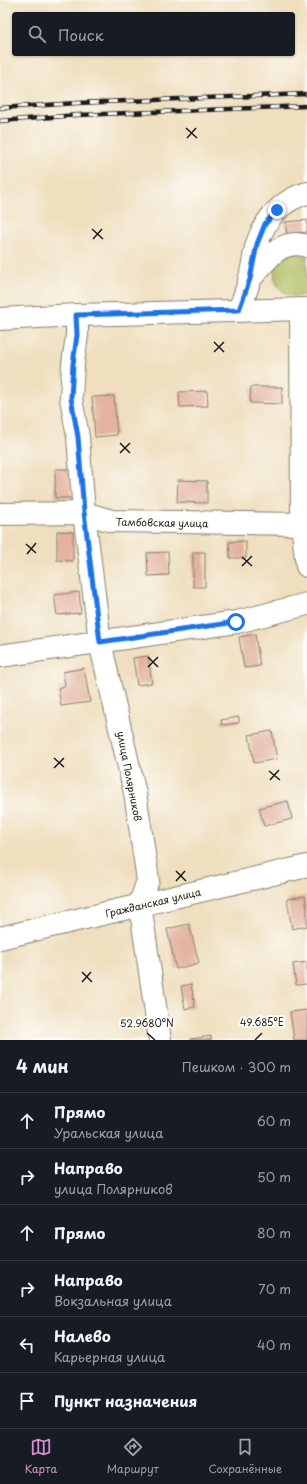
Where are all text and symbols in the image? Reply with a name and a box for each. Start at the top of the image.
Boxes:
search box [12,12,295,56]
icon: search [26,23,48,45]
text: Поиск [58,23,104,46]
route end [268,201,286,219]
street label: Тамбовская улица [116,514,209,530]
route start [227,613,245,631]
street label: улица Полярников [114,730,146,822]
street label: Гражданская улица [104,884,203,920]
text: 49.685°E [240,1014,284,1029]
text: 52.9680°N [120,1015,174,1030]
text: 4 мин [16,1053,69,1079]
text: Пешком · 300 m [182,1057,291,1076]
text: Прямо [54,1100,105,1123]
icon: ahead [16,1110,38,1132]
text: 60 m [257,1111,291,1130]
text: Уральская улица [54,1123,163,1142]
text: Направо [54,1156,123,1179]
icon: right [16,1166,38,1188]
text: 50 m [257,1167,291,1186]
text: улица Полярников [54,1179,173,1198]
text: Прямо [54,1221,105,1244]
icon: ahead [16,1222,38,1244]
text: 80 m [257,1223,291,1242]
text: Направо [54,1268,123,1291]
icon: right [16,1278,38,1300]
text: 70 m [258,1279,291,1298]
text: Вокзальная улица [54,1291,172,1310]
text: Налево [54,1324,111,1347]
icon: left [16,1334,38,1356]
text: 40 m [257,1335,291,1354]
text: Карьерная улица [54,1347,165,1366]
text: Пункт назначения [54,1389,197,1412]
icon: arrive [16,1390,38,1412]
tab: Карта [25,1436,57,1477]
tab: Маршрут [107,1436,159,1477]
tab: Сохранённые [209,1436,282,1477]

